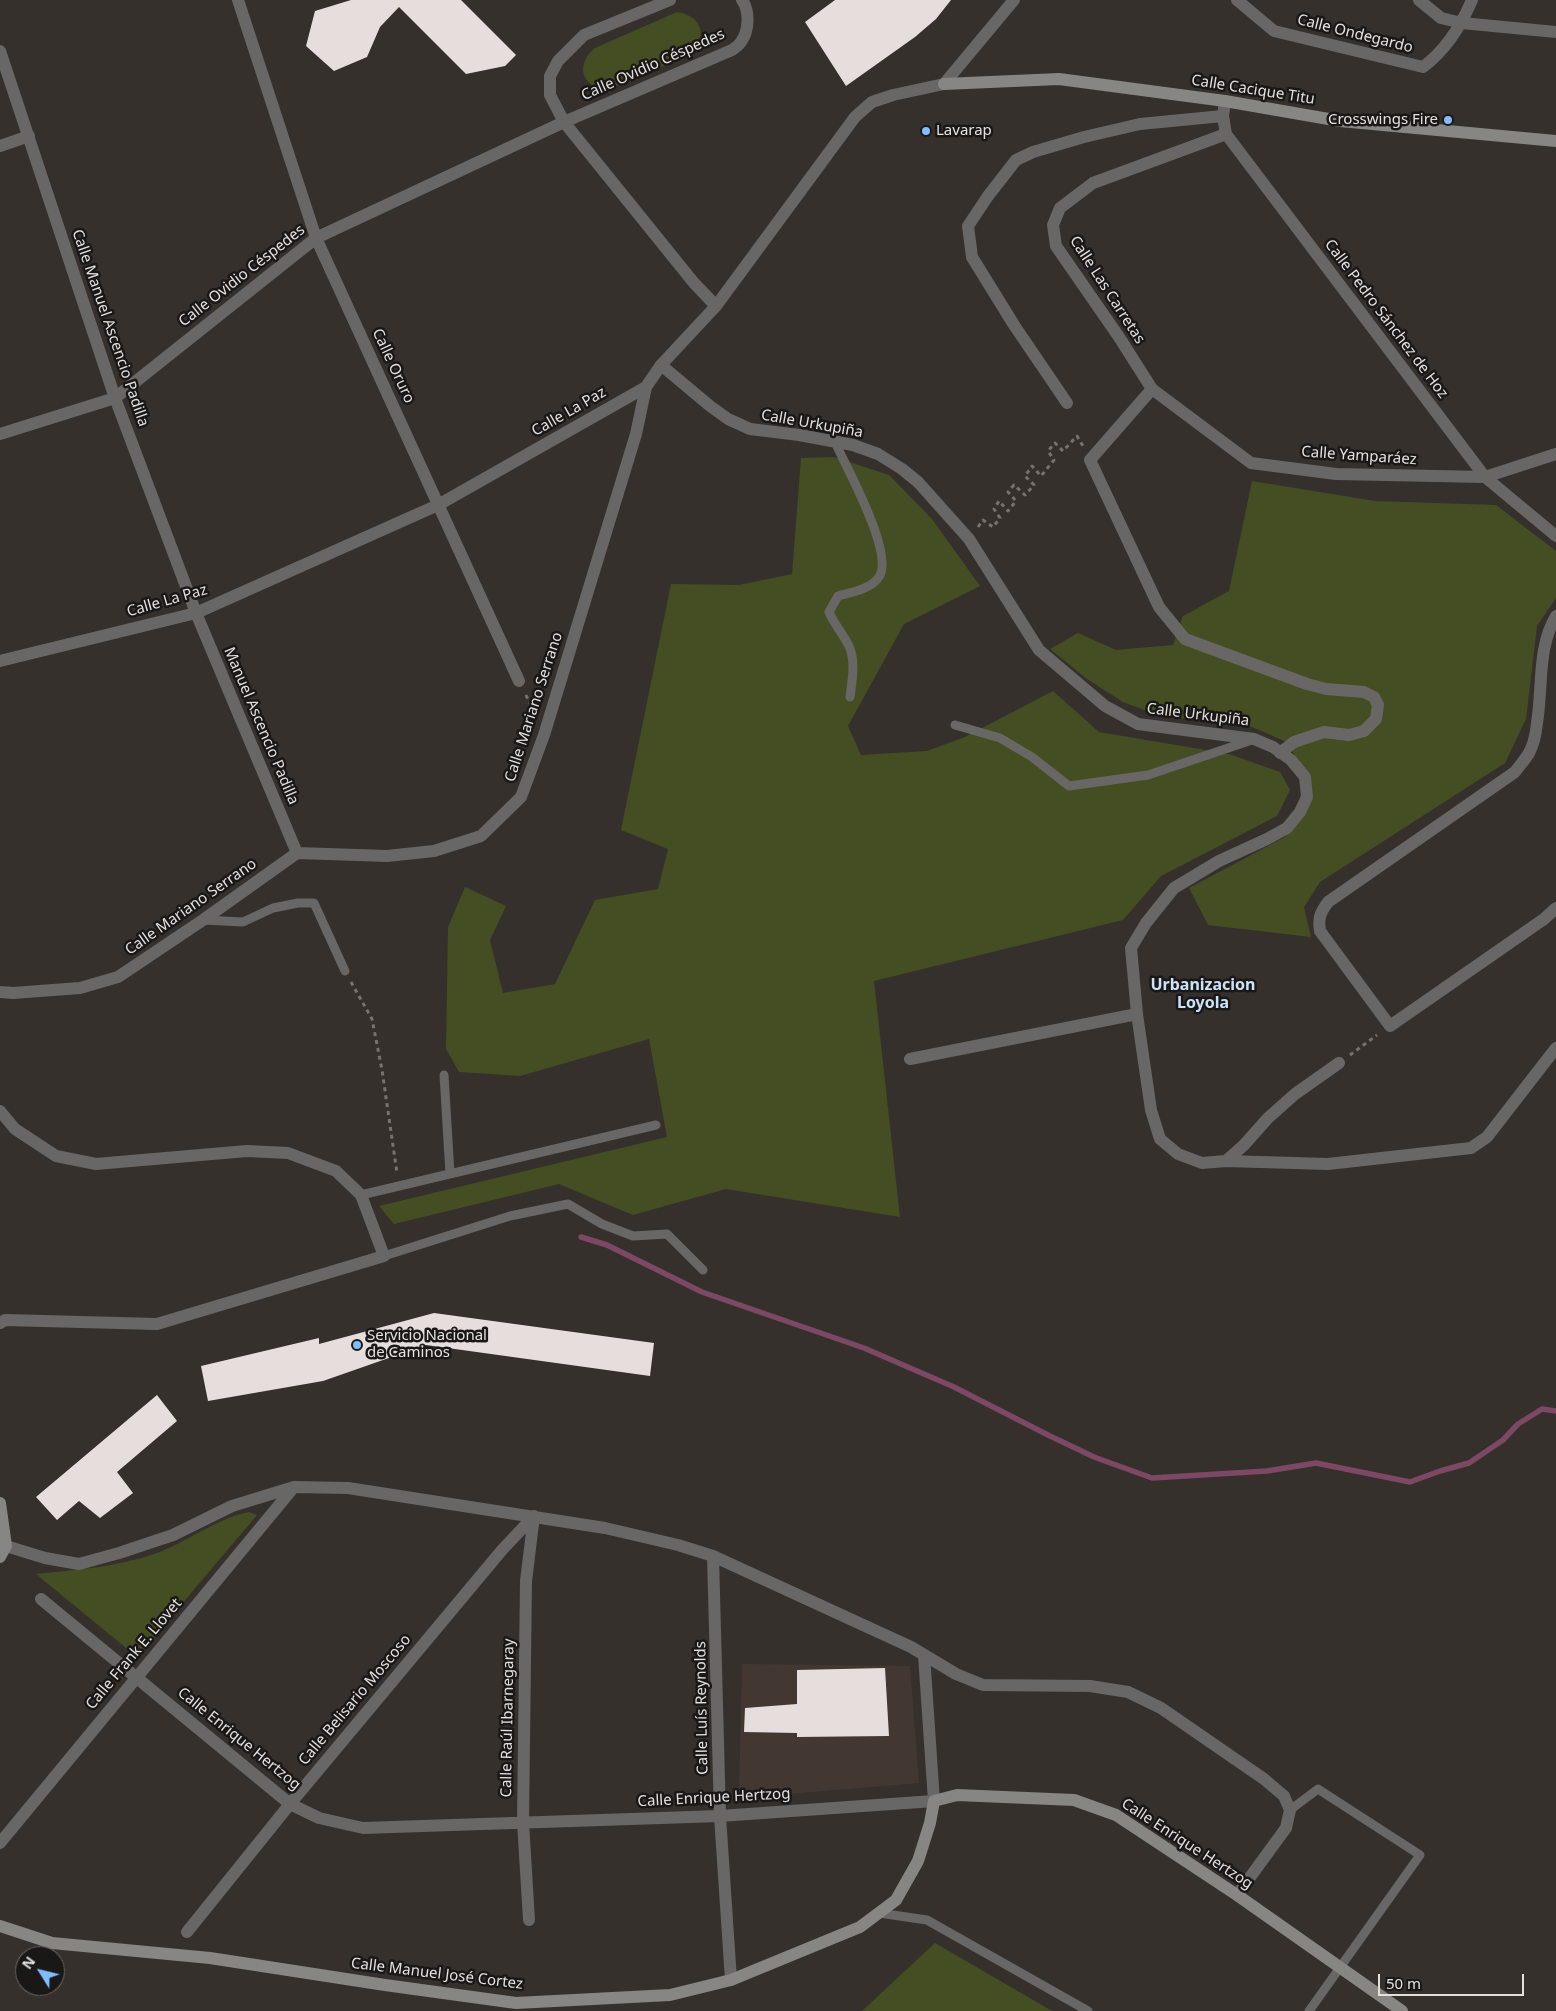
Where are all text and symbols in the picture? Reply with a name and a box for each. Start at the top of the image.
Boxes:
street label: Calle Ondegardo [1295,11,1415,57]
street label: Calle Ovidio Céspedes [579,25,727,105]
street label: Calle Cacique Titu [1190,71,1316,109]
place label: Crosswings Fire [1328,111,1438,129]
marker: Crosswings Fire [1442,114,1454,126]
place label: Lavarap [936,122,992,140]
marker: Lavarap [920,125,932,137]
street label: Calle Ovidio Céspedes [175,221,309,331]
street label: Calle Manuel Ascencio Padilla [68,227,152,429]
street label: Calle Las Carretas [1065,233,1149,347]
street label: Calle Pedro Sánchez de Hoz [1320,236,1452,402]
street label: Calle Oruro [368,326,418,406]
street label: Calle La Paz [529,384,609,440]
street label: Calle Urkupiña [760,406,864,442]
street label: Calle Yamparáez [1301,443,1417,469]
street label: Calle La Paz [125,581,209,621]
street label: Calle Mariano Serrano [501,630,567,784]
street label: Manuel Ascencio Padilla [220,645,302,807]
street label: Calle Urkupiña [1146,700,1250,730]
street label: Calle Mariano Serrano [122,855,260,959]
district label: Urbanizacion Loyola [1150,975,1256,1013]
place label: Servicio Nacional de Caminos [367,1327,487,1362]
marker: Servicio Nacional de Caminos [351,1339,363,1351]
street label: Calle Frank E. Llovet [82,1595,186,1713]
street label: Calle Belisario Moscoso [295,1631,415,1769]
street label: Calle Raúl Ibarnegaray [498,1638,518,1798]
street label: Calle Luís Reynolds [692,1641,712,1775]
street label: Calle Enrique Hertzog [174,1684,304,1794]
street label: Calle Enrique Hertzog [637,1785,791,1811]
street label: Calle Enrique Hertzog [1118,1795,1256,1893]
north arrow [15,1946,65,1996]
text: N [17,1952,39,1973]
street label: Calle Manuel José Cortez [350,1955,524,1993]
scale bar [1381,1964,1527,1996]
text: 50 m [1386,1973,1421,1993]

